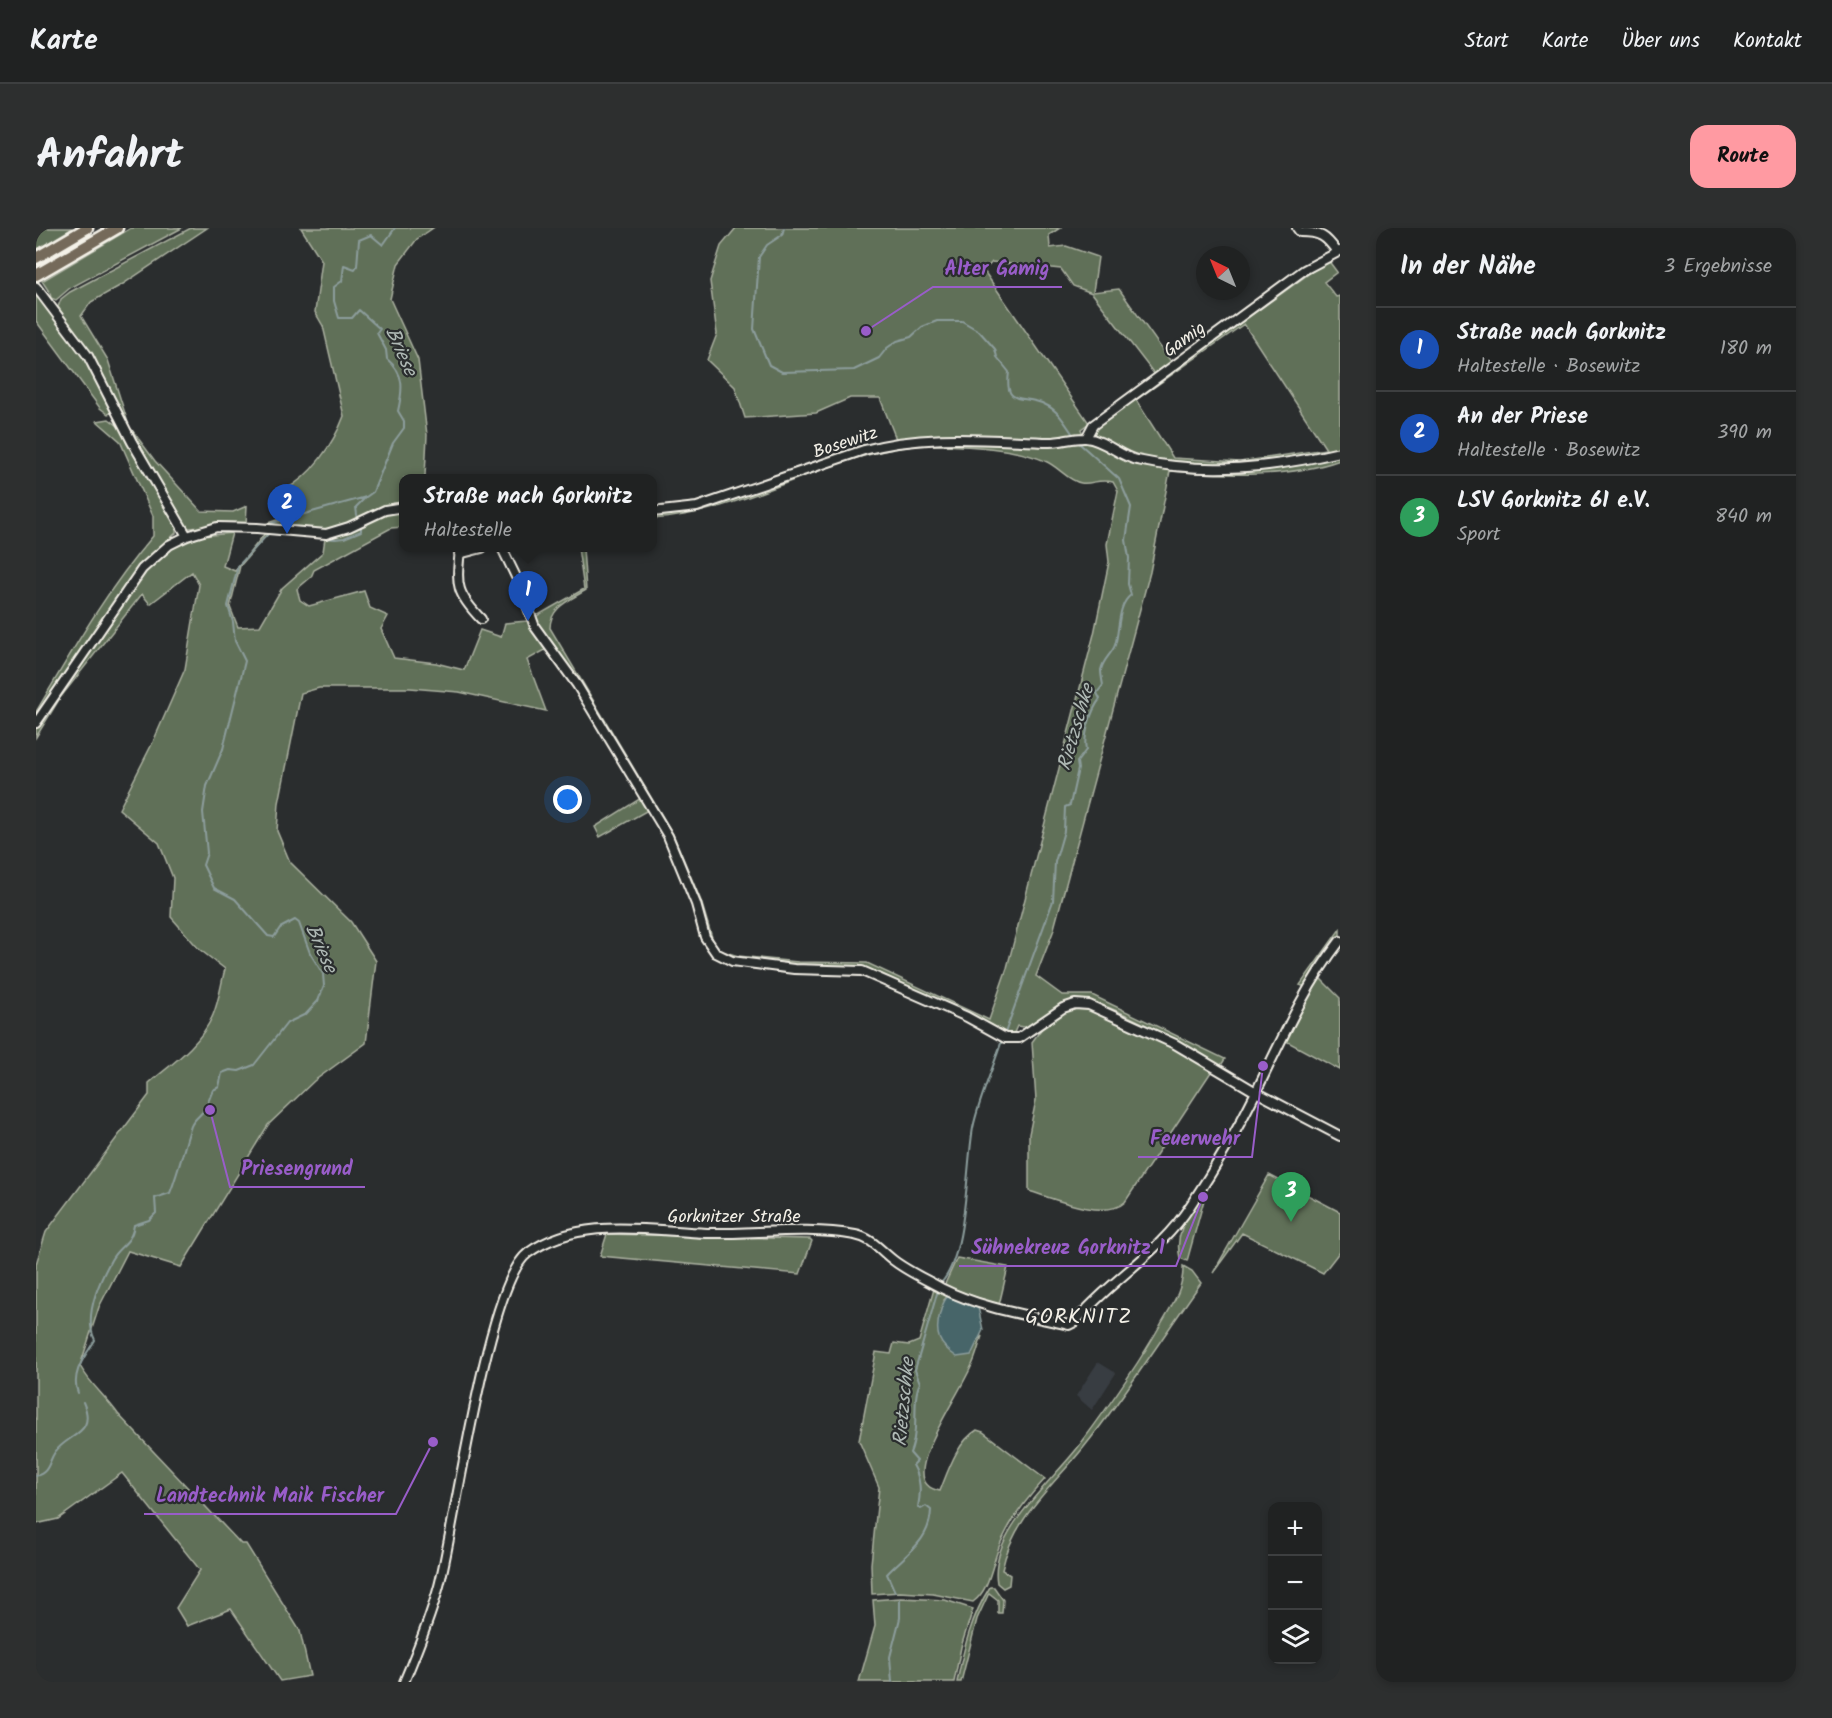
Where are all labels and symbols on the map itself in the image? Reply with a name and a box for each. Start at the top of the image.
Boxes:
north arrow [1196,246,1250,300]
callout: Alter Gamig [933,249,1062,287]
text: Alter Gamig [945,254,1049,286]
street label: Gamig [1158,315,1212,366]
water label: Briese [375,322,426,383]
street label: Bosewitz [809,419,882,468]
pin: 2 [268,484,306,534]
pin: 1 [508,572,548,621]
water label: Rietzschke [1049,679,1105,774]
your location [553,785,582,814]
water label: Briese [295,919,346,980]
callout: Feuerwehr [1138,1119,1252,1157]
text: Feuerwehr [1150,1124,1241,1156]
callout: Priesengrund [230,1149,365,1187]
text: Priesengrund [241,1154,354,1186]
pin: 3 [1272,1172,1310,1222]
street label: Gorknitzer Straße [667,1203,801,1232]
callout: Sühnekreuz Gorknitz 1 [959,1228,1176,1266]
text: Sühnekreuz Gorknitz 1 [971,1233,1165,1265]
district label: GORKNITZ [1025,1301,1133,1334]
water label: Rietzschke [885,1355,925,1448]
callout: Landtechnik Maik Fischer [144,1476,396,1514]
text: Landtechnik Maik Fischer [156,1481,385,1513]

